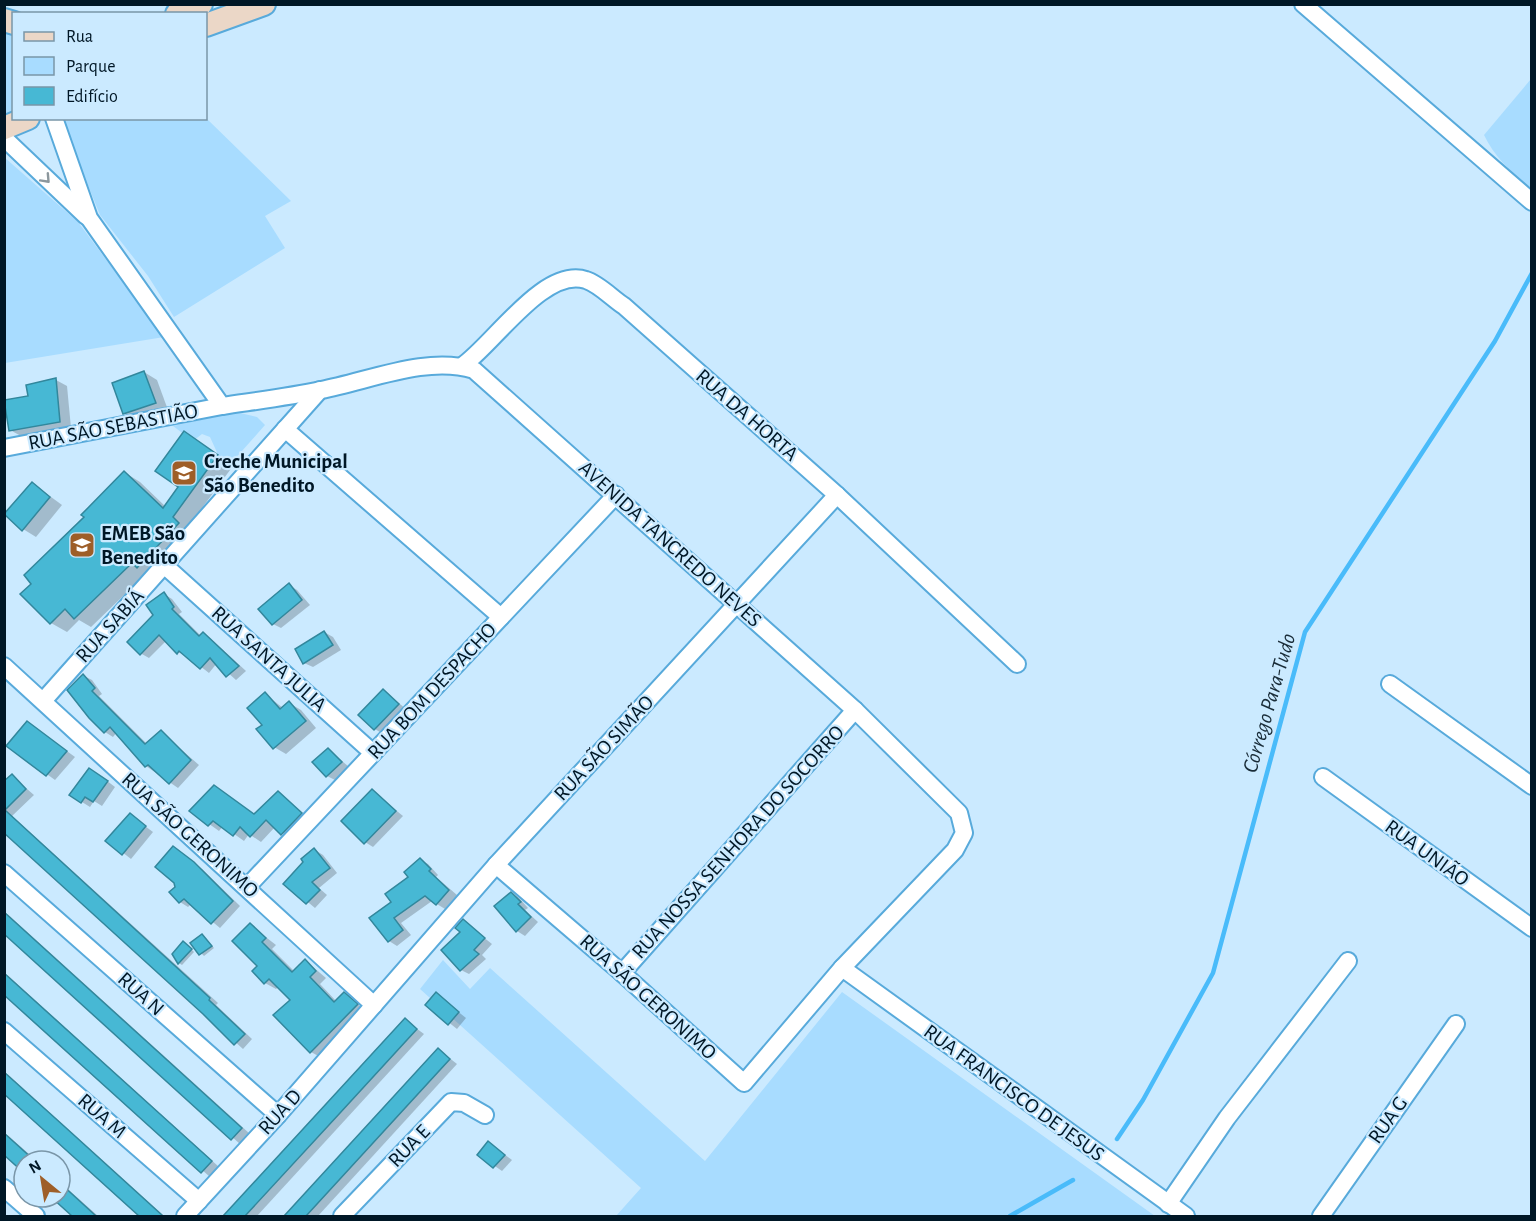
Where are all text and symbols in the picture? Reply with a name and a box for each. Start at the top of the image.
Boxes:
legend [12,12,207,120]
text: Rua [66,28,93,46]
text: Parque [66,58,115,76]
text: Edifício [66,88,118,106]
one-way arrow [39,172,50,182]
street label: RUA DA HORTA [692,365,802,465]
street label: RUA SÃO SEBASTIÃO [26,398,200,454]
place label: Creche Municipal São Benedito [204,451,348,496]
street label: AVENIDA TANCREDO NEVES [575,457,765,631]
school or university icon: Creche Municipal São Benedito [169,458,199,488]
place label: EMEB São Benedito [101,523,185,568]
school or university icon: EMEB São Benedito [67,530,97,560]
street label: RUA SABIÁ [70,584,148,667]
street label: RUA SANTA JULIA [207,602,331,716]
street label: RUA BOM DESPACHO [364,619,500,763]
water label: Córrego Para-Tudo [1239,631,1299,775]
street label: RUA SÃO SIMÃO [549,690,658,805]
street label: RUA NOSSA SENHORA DO SOCORRO [628,721,848,963]
street label: RUA SÃO GERONIMO [118,767,264,902]
street label: RUA UNIÃO [1381,814,1474,890]
street label: RUA SÃO GERONIMO [576,929,722,1064]
street label: RUA N [114,968,168,1020]
street label: RUA FRANCISCO DE JESUS [920,1021,1108,1165]
street label: RUA D [254,1085,306,1139]
street label: RUA M [74,1090,130,1142]
street label: RUA G [1364,1093,1412,1147]
street label: RUA E [384,1121,434,1171]
north arrow [12,1149,72,1209]
text: N [26,1157,44,1177]

